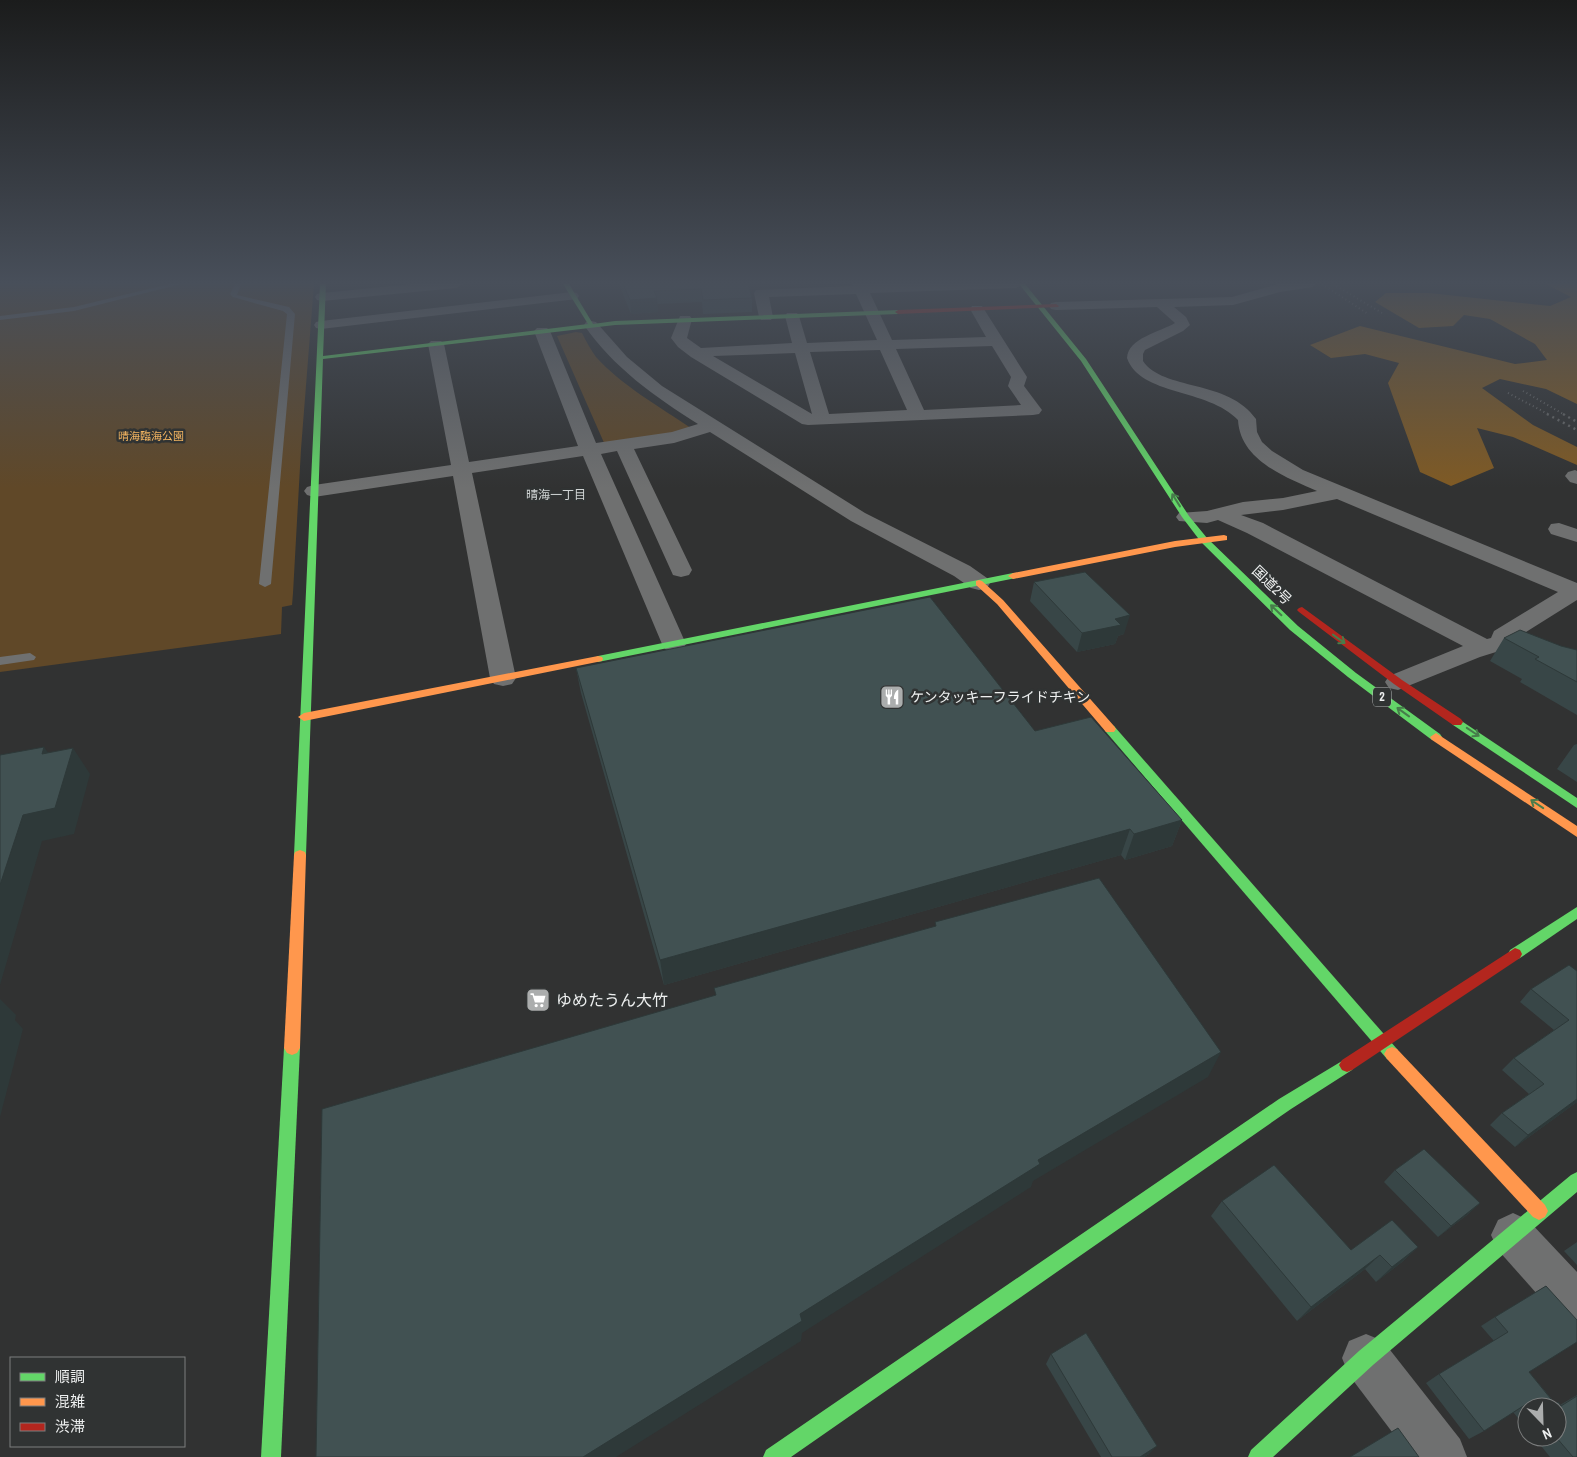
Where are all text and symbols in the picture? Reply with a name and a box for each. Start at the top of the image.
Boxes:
park label: 晴海臨海公園 [118,429,184,443]
district label: 晴海一丁目 [526,487,586,503]
one-way arrow [1171,494,1181,508]
street label: 国道2号 [1248,562,1296,608]
one-way arrow [1270,604,1282,617]
one-way arrow [1332,634,1346,644]
restaurant icon: ケンタッキーフライドチキン [879,684,905,710]
place label: ケンタッキーフライドチキン [910,688,1090,706]
road number: 2 [1373,688,1391,706]
one-way arrow [1396,707,1410,717]
one-way arrow [1465,728,1479,738]
one-way arrow [1530,799,1544,809]
supermarket icon: ゆめたうん大竹 [525,987,551,1013]
place label: ゆめたうん大竹 [556,989,668,1011]
legend [10,1357,185,1447]
text: 順調 [55,1366,85,1387]
text: 混雑 [55,1391,85,1412]
north arrow [1517,1397,1567,1447]
text: 渋滞 [55,1416,85,1437]
text: N [1540,1424,1554,1444]

